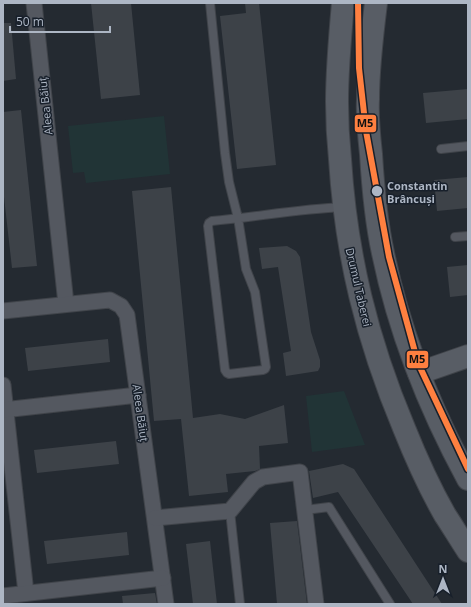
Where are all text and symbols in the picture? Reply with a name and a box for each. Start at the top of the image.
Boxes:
scale bar [10,8,110,34]
text: 50 m [16,13,44,30]
street label: Aleea Băiuț [35,76,55,135]
line badge: M5 [354,114,377,133]
text: M5 [357,115,373,130]
place label: Constantin Brâncuși [387,178,448,206]
marker: Constantin Brâncuși [370,184,384,198]
street label: Drumul Taberei [343,246,375,328]
line badge: M5 [406,350,429,369]
text: M5 [409,351,425,366]
street label: Aleea Băiuț [130,383,152,443]
north arrow [423,559,463,599]
text: N [439,561,447,576]

